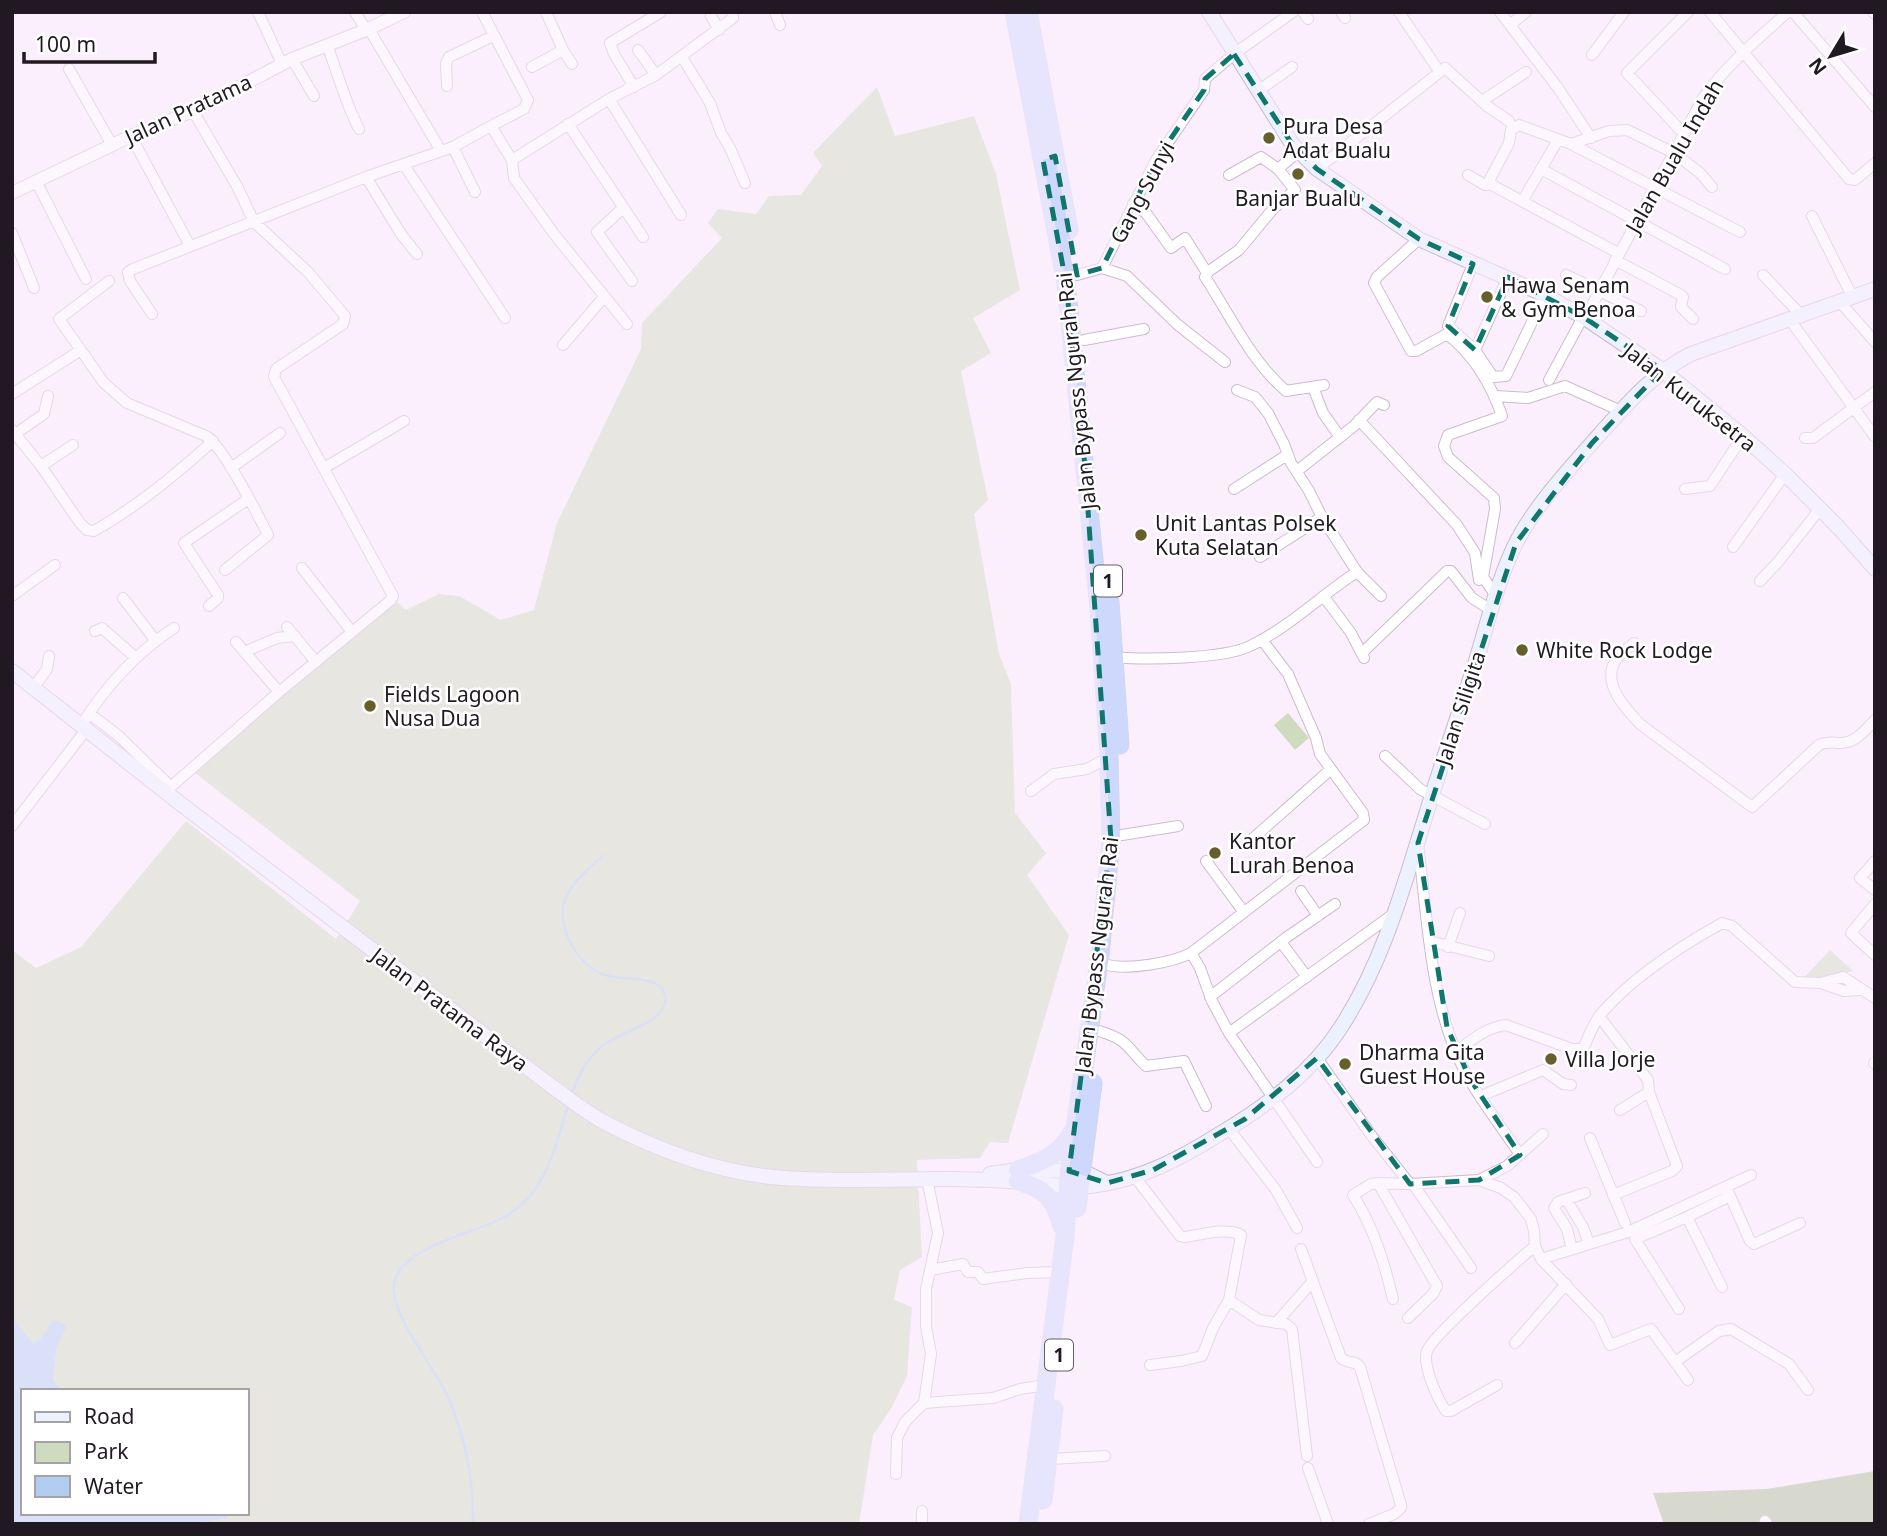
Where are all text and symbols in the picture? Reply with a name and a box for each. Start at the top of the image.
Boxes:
scale bar [24,21,156,65]
north arrow [1796,21,1866,91]
text: 100 m [35,30,96,58]
text: N [1803,52,1833,81]
street label: Jalan Pratama [118,67,256,151]
street label: Jalan Bualu Indah [1618,74,1729,240]
place label: Pura Desa Adat Bualu [1283,112,1391,164]
marker: Pura Desa Adat Bualu [1261,130,1277,146]
street label: Gang Sunyi [1103,136,1181,248]
marker: Banjar Bualu [1290,166,1306,182]
place label: Banjar Bualu [1235,184,1361,212]
street label: Jalan Bypass Ngurah Rai [1050,271,1103,513]
place label: Hawa Senam & Gym Benoa [1501,271,1636,323]
marker: Hawa Senam & Gym Benoa [1479,289,1495,305]
street label: Jalan Kuruksetra [1616,335,1762,458]
place label: Unit Lantas Polsek Kuta Selatan [1155,509,1337,561]
marker: Unit Lantas Polsek Kuta Selatan [1133,527,1149,543]
road number: 1 [1094,566,1122,596]
place label: White Rock Lodge [1536,636,1713,664]
marker: White Rock Lodge [1514,642,1530,658]
street label: Jalan Siligita [1428,647,1492,771]
place label: Fields Lagoon Nusa Dua [384,680,520,732]
marker: Fields Lagoon Nusa Dua [362,698,378,714]
place label: Kantor Lurah Benoa [1229,827,1354,879]
street label: Jalan Bypass Ngurah Rai [1067,835,1124,1077]
marker: Kantor Lurah Benoa [1207,845,1223,861]
street label: Jalan Pratama Raya [364,940,534,1077]
place label: Dharma Gita Guest House [1359,1038,1485,1090]
place label: Villa Jorje [1565,1045,1655,1073]
marker: Villa Jorje [1543,1051,1559,1067]
marker: Dharma Gita Guest House [1337,1056,1353,1072]
road number: 1 [1045,1340,1073,1371]
legend [21,1389,248,1515]
text: Road [84,1402,134,1430]
text: Park [84,1437,129,1465]
text: Water [84,1472,143,1500]

